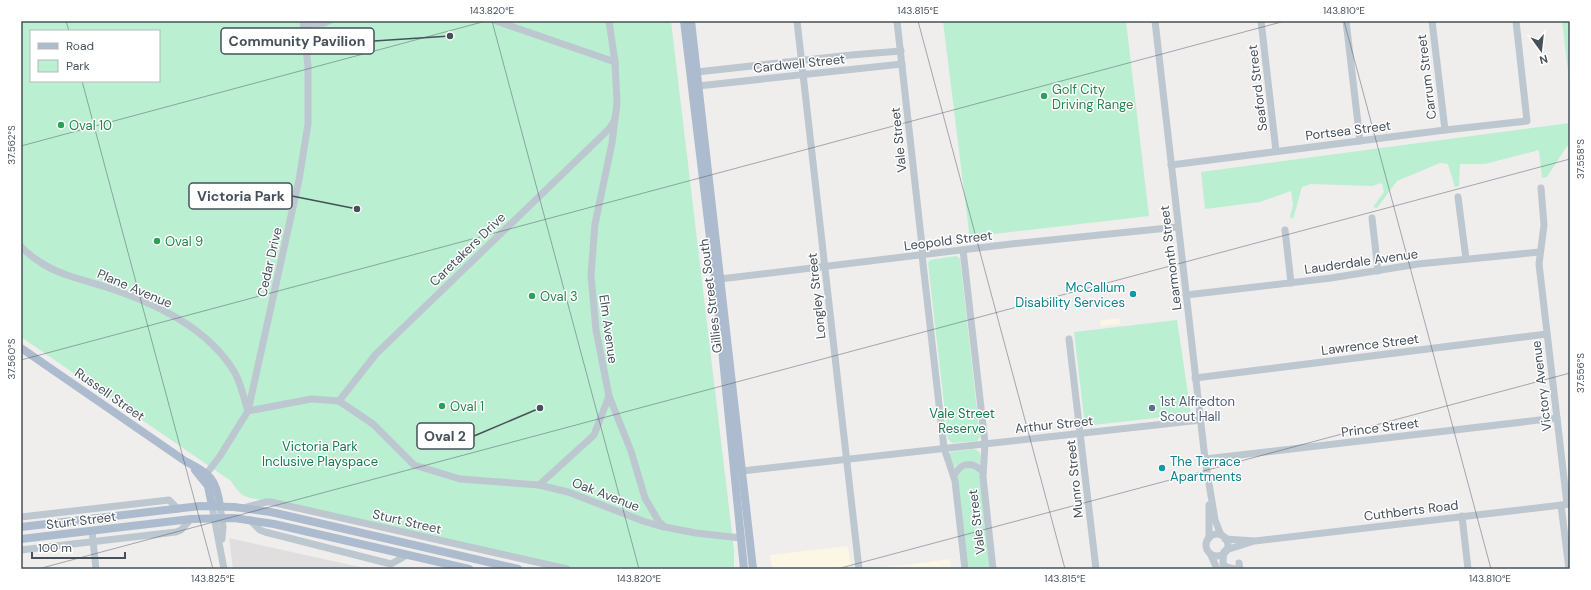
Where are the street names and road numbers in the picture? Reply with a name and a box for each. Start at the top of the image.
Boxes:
street label: Carrum Street [1413,34,1440,120]
street label: Seaford Street [1244,44,1271,132]
street label: Cardwell Street [752,50,846,77]
street label: Vale Street [887,106,910,173]
street label: Portsea Street [1304,117,1392,144]
street label: Learmonth Street [1156,205,1185,311]
street label: Caretakers Drive [426,209,509,290]
street label: Cedar Drive [253,226,286,299]
street label: Leopold Street [903,227,993,254]
street label: Gillies Street South [695,238,726,354]
street label: Lauderdale Avenue [1303,245,1419,278]
street label: Longley Street [804,252,829,340]
street label: Plane Avenue [95,265,175,312]
street label: Elm Avenue [595,293,622,365]
street label: Lawrence Street [1320,330,1420,359]
street label: Victory Avenue [1527,340,1556,432]
street label: Russell Street [71,364,148,425]
street label: Arthur Street [1014,412,1094,437]
street label: Prince Street [1340,414,1420,441]
street label: Munro Street [1062,439,1087,519]
street label: Oak Avenue [569,474,642,515]
street label: Vale Street [964,488,989,556]
street label: Cuthberts Road [1363,496,1459,525]
street label: Sturt Street [371,505,443,538]
street label: Sturt Street [45,508,117,533]

